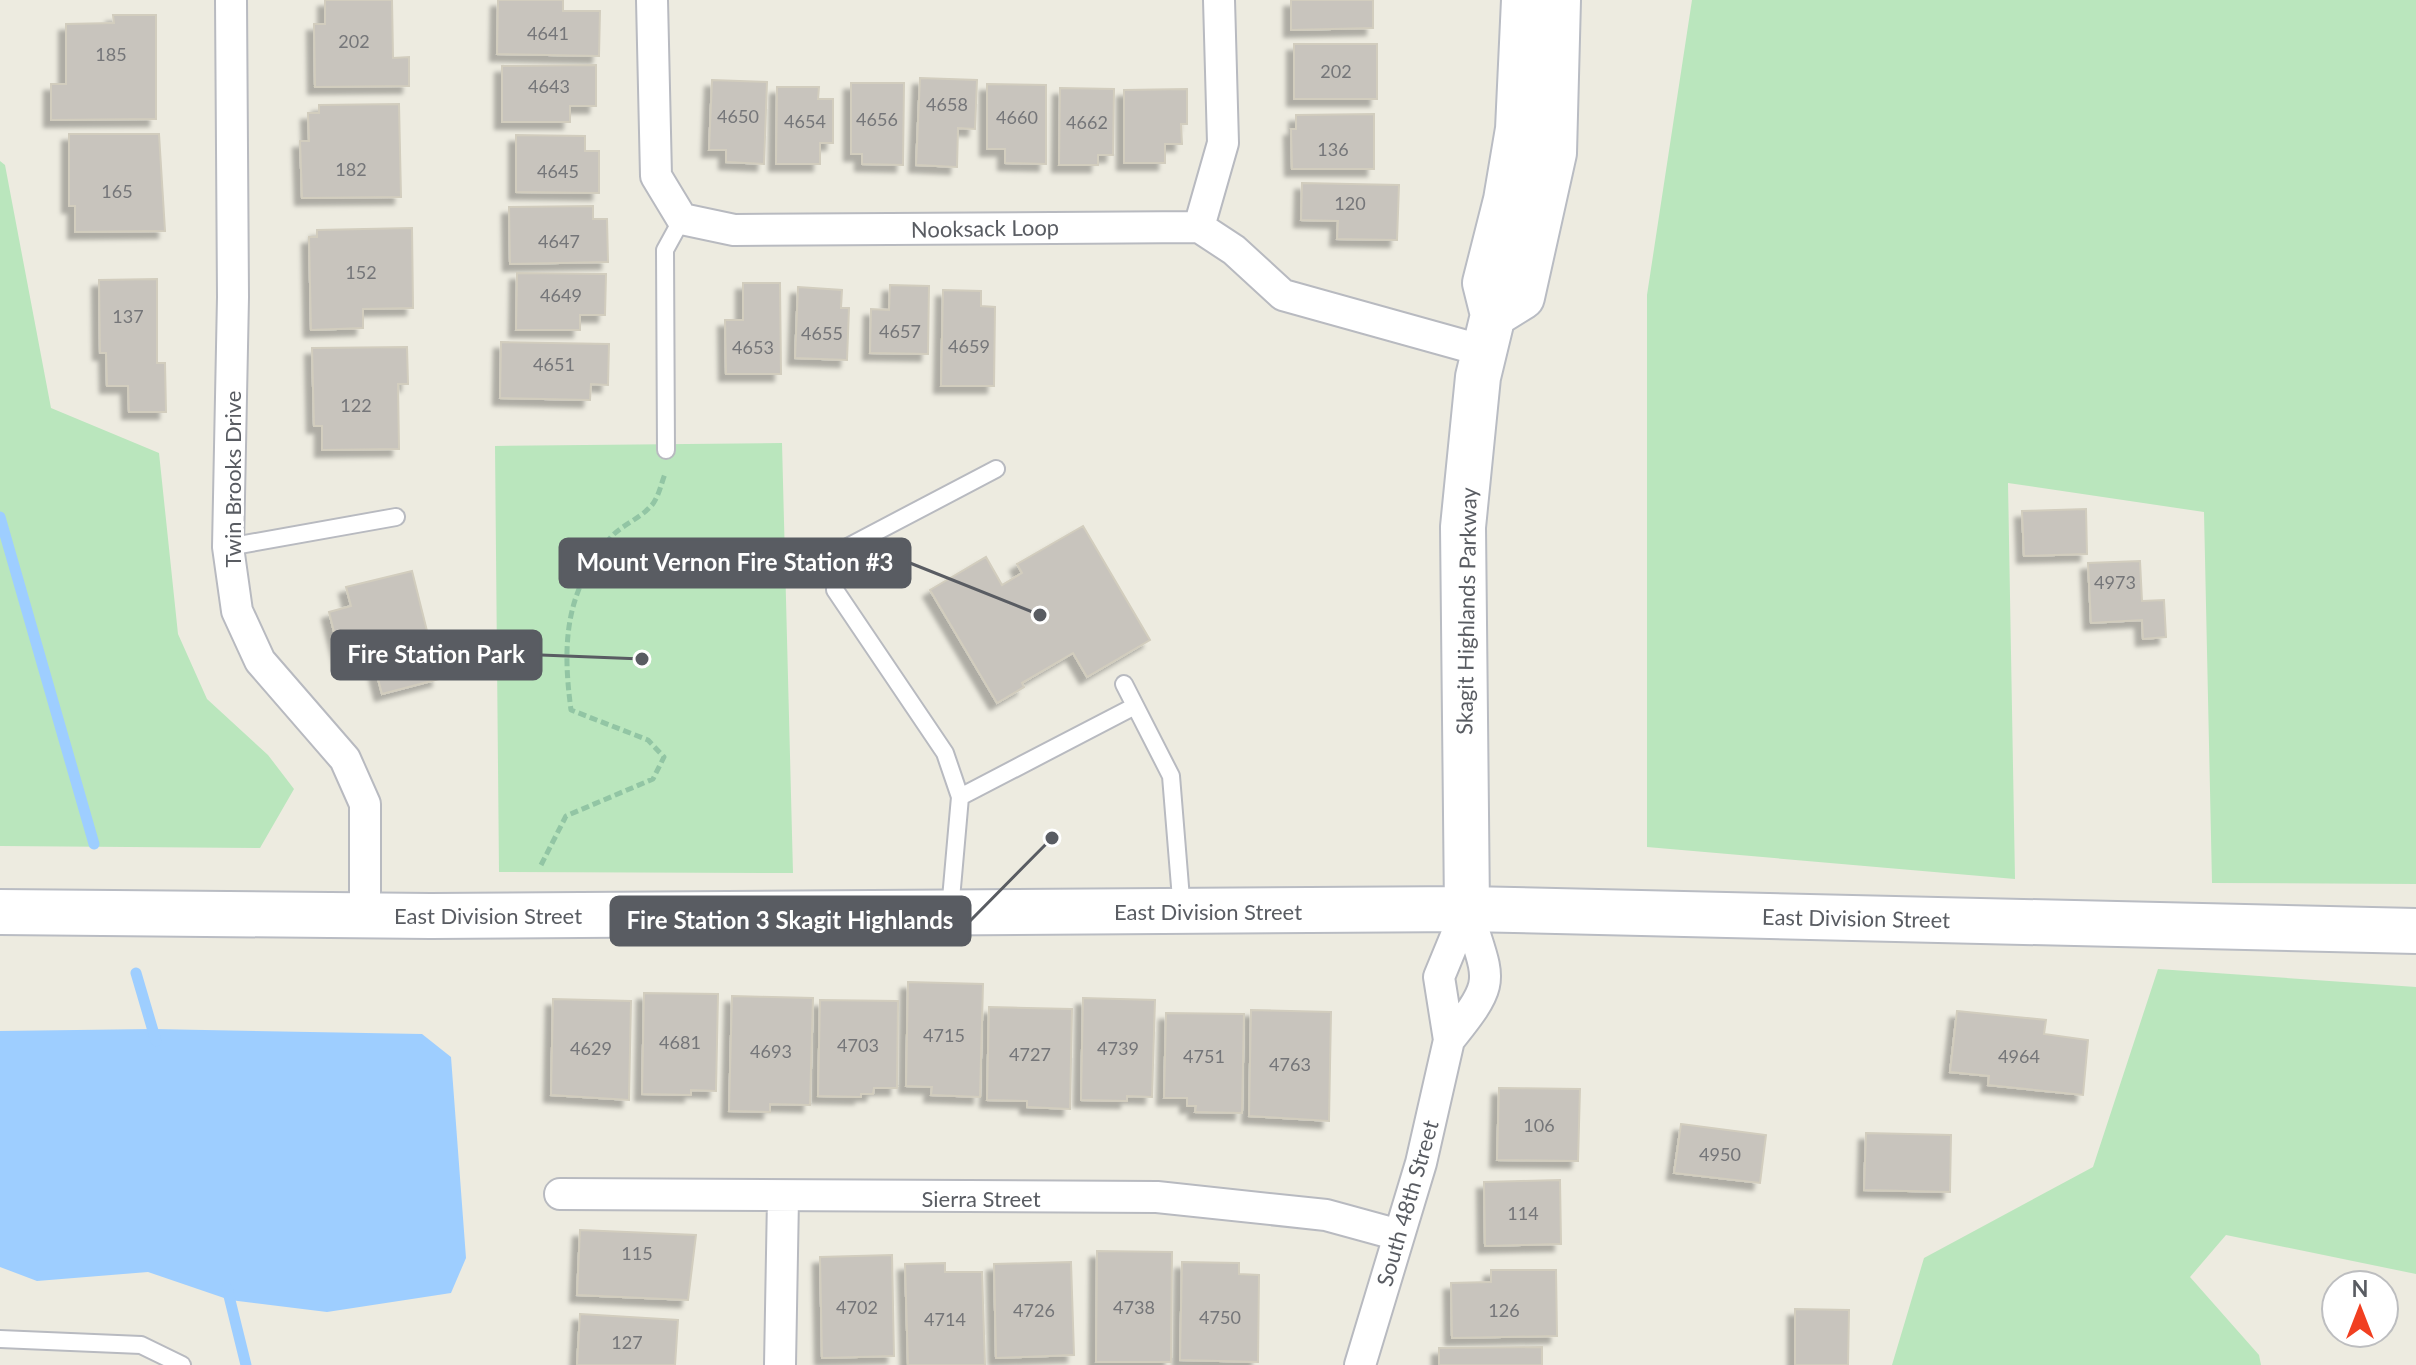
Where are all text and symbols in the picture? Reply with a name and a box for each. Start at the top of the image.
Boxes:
house number: 4641 [527,22,569,44]
house number: 202 [338,30,370,52]
house number: 185 [95,43,127,65]
house number: 202 [1320,60,1352,82]
house number: 4643 [528,75,570,97]
house number: 4658 [926,93,968,115]
house number: 4650 [717,105,759,127]
house number: 4660 [996,106,1038,128]
house number: 4656 [856,108,898,130]
house number: 4654 [784,110,826,132]
house number: 4662 [1066,111,1108,133]
house number: 136 [1317,138,1349,160]
house number: 182 [335,158,367,180]
house number: 4645 [537,160,579,182]
house number: 165 [101,180,133,202]
house number: 120 [1334,192,1366,214]
street label: Nooksack Loop [911,213,1059,243]
house number: 4647 [538,230,580,252]
house number: 152 [345,261,377,283]
house number: 4649 [540,284,582,306]
house number: 137 [112,305,144,327]
house number: 4657 [879,320,921,342]
house number: 4655 [801,322,843,344]
house number: 4659 [948,335,990,357]
house number: 4653 [732,336,774,358]
house number: 4651 [533,353,575,375]
street label: Twin Brooks Drive [219,391,246,567]
house number: 122 [340,394,372,416]
street label: Skagit Highlands Parkway [1450,486,1482,735]
callout: Mount Vernon Fire Station #3 [560,539,910,587]
text: Mount Vernon Fire Station #3 [576,547,894,576]
house number: 4973 [2094,571,2136,593]
callout: Fire Station Park [332,631,541,679]
text: Fire Station Park [347,639,525,668]
callout: Fire Station 3 Skagit Highlands [611,897,970,945]
street label: East Division Street [1114,898,1302,925]
street label: East Division Street [394,902,582,929]
street label: East Division Street [1762,903,1950,933]
text: Fire Station 3 Skagit Highlands [627,905,953,934]
house number: 4715 [923,1024,965,1046]
house number: 4681 [659,1031,701,1053]
house number: 4703 [837,1034,879,1056]
house number: 4629 [570,1037,612,1059]
house number: 4739 [1097,1037,1139,1059]
house number: 4693 [750,1040,792,1062]
house number: 4727 [1009,1043,1051,1065]
house number: 4751 [1183,1045,1225,1067]
house number: 4964 [1998,1045,2040,1067]
house number: 4763 [1269,1053,1311,1075]
house number: 106 [1523,1114,1555,1136]
street label: South 48th Street [1370,1117,1444,1289]
house number: 4950 [1699,1143,1741,1165]
street label: Sierra Street [921,1185,1041,1212]
house number: 114 [1507,1202,1539,1224]
house number: 115 [621,1242,653,1264]
north arrow [2320,1269,2400,1349]
text: N [2352,1275,2368,1302]
house number: 4702 [836,1296,878,1318]
house number: 4738 [1113,1296,1155,1318]
house number: 4726 [1013,1299,1055,1321]
house number: 126 [1488,1299,1520,1321]
house number: 4750 [1199,1306,1241,1328]
house number: 4714 [924,1308,966,1330]
house number: 127 [611,1331,643,1353]

